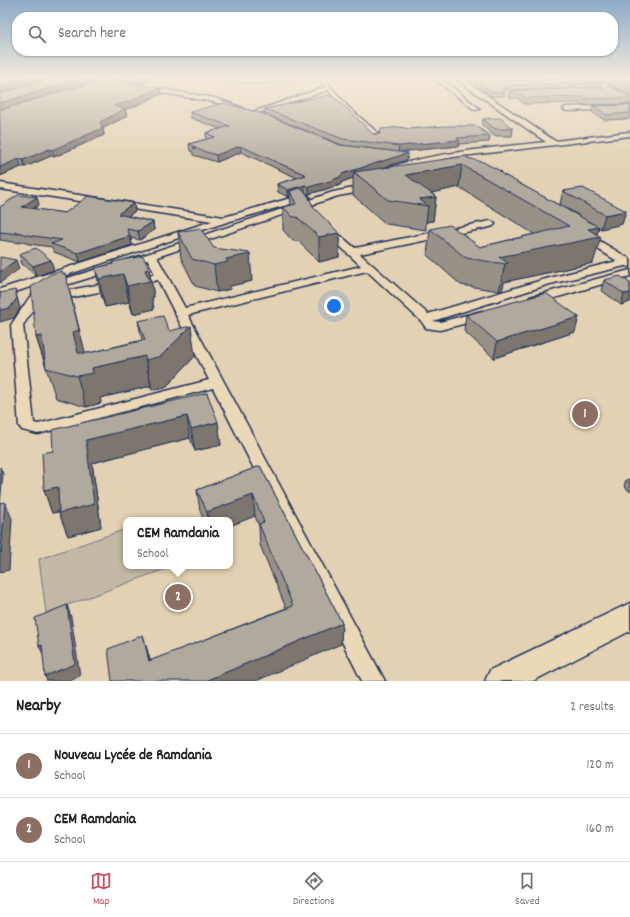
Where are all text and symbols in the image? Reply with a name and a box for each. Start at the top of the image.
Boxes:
search box [12,12,618,56]
icon: search [26,23,48,45]
text: Search here [58,23,126,45]
your location [324,296,344,316]
pin: 1 [572,399,598,429]
popup [123,517,233,569]
text: CEM Ramdania [137,523,219,545]
text: School [137,545,169,564]
pin: 2 [165,582,191,612]
text: Nearby [16,695,60,719]
text: 2 results [570,698,614,717]
text: Nouveau Lycée de Ramdania [54,745,212,767]
text: 1 [28,756,30,775]
text: 120 m [586,756,614,775]
text: School [54,767,86,786]
text: CEM Ramdania [54,809,136,831]
text: 2 [26,820,32,839]
text: 160 m [586,820,614,839]
text: School [54,831,86,850]
tab: Map [90,870,112,910]
tab: Directions [293,870,335,910]
tab: Saved [515,870,540,910]

